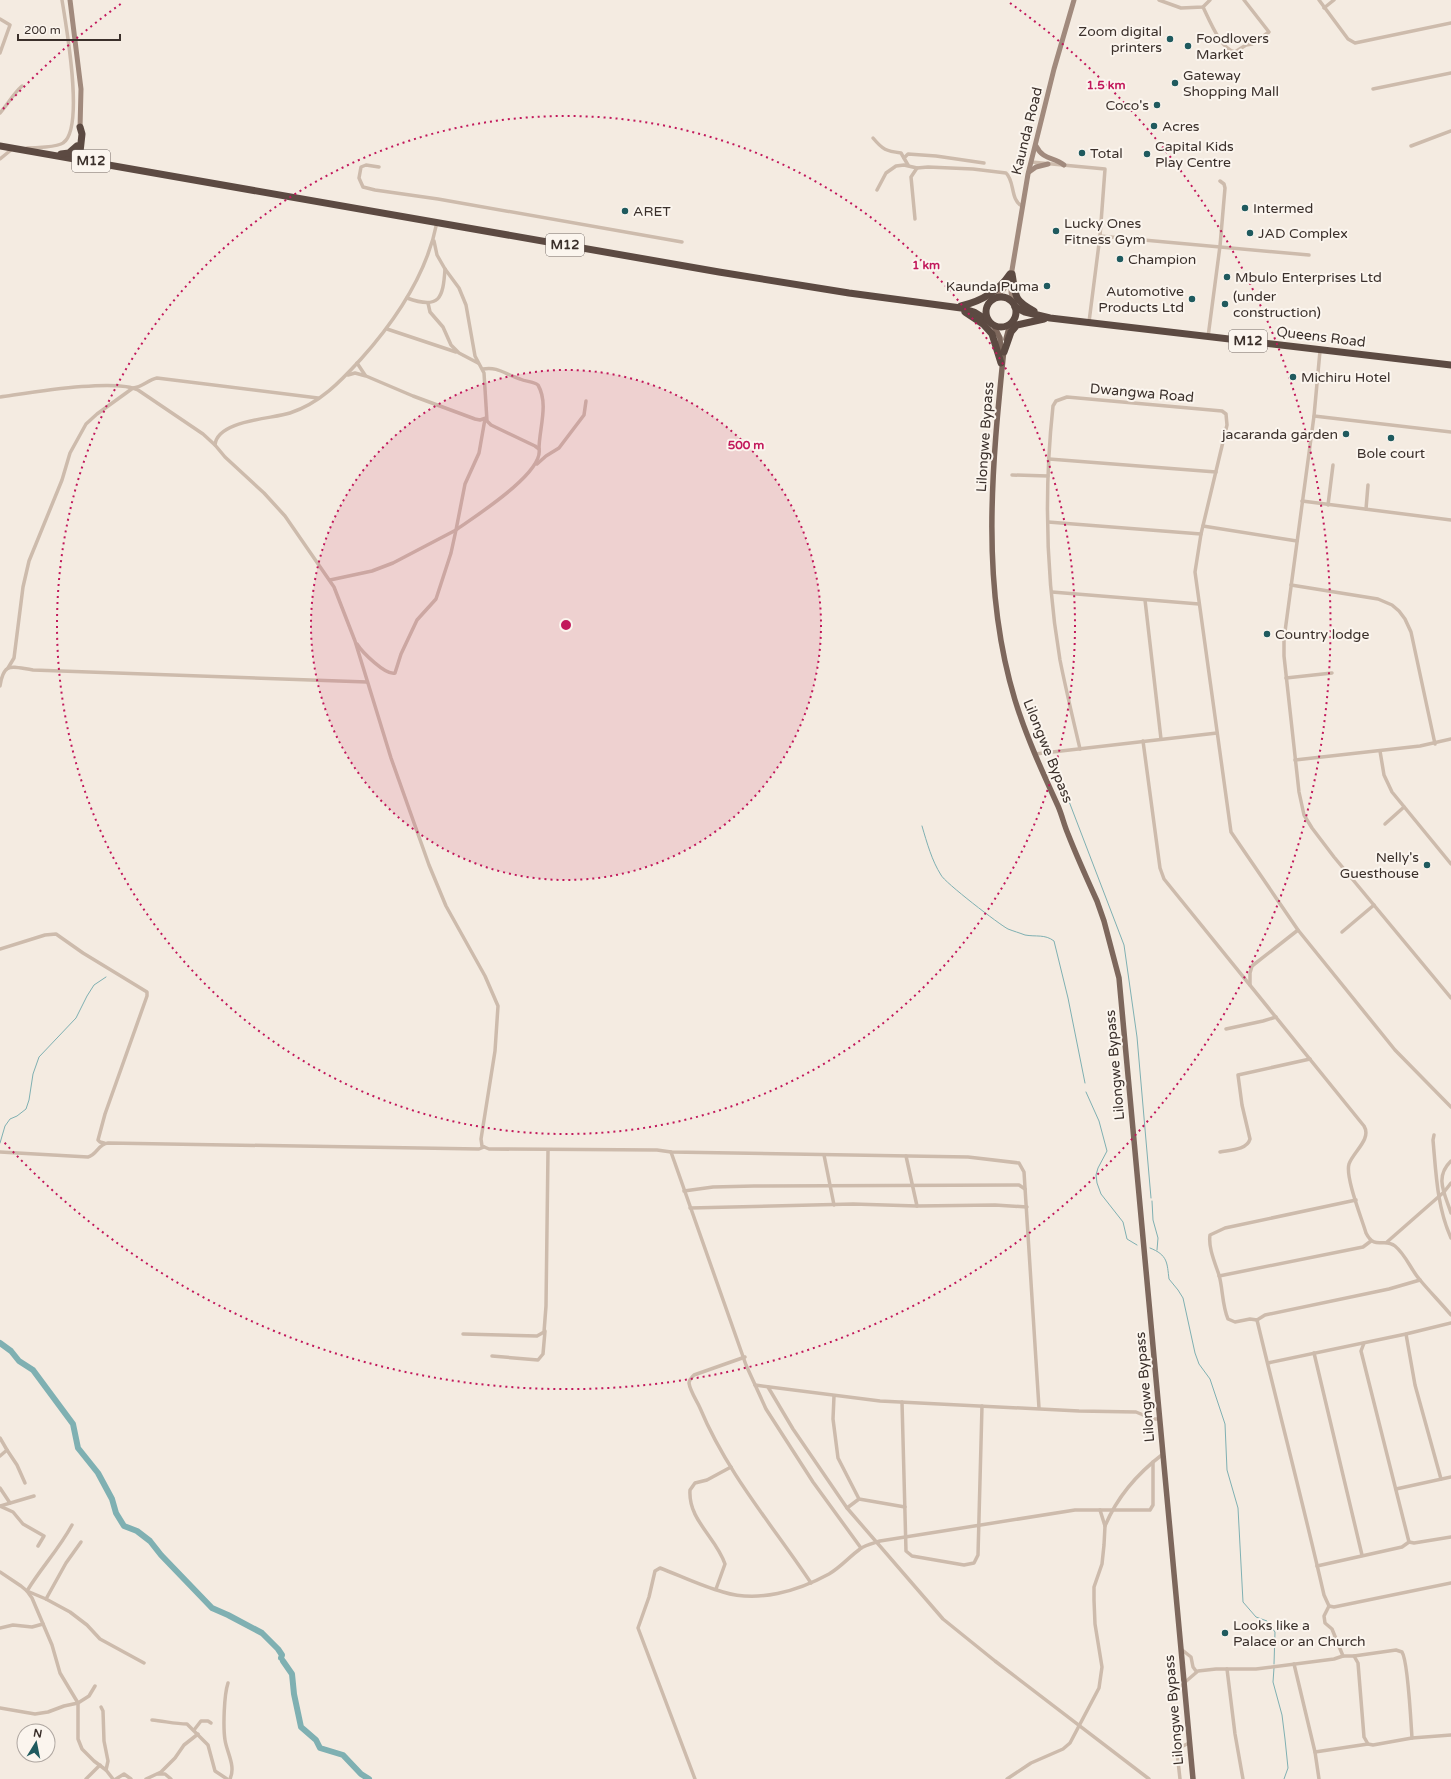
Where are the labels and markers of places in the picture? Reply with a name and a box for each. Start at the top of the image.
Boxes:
place label: Zoom digital printers [1078,23,1162,56]
place label: Foodlovers Market [1196,30,1269,63]
marker: Zoom digital printers [1165,34,1175,44]
marker: Foodlovers Market [1183,41,1193,51]
place label: Gateway Shopping Mall [1183,67,1279,100]
marker: Gateway Shopping Mall [1170,78,1180,88]
place label: Coco's [1105,97,1149,114]
marker: Coco's [1152,100,1162,110]
place label: Acres [1162,118,1200,135]
marker: Acres [1149,121,1159,131]
place label: Capital Kids Play Centre [1155,138,1234,171]
place label: Total [1090,145,1123,162]
marker: Total [1077,148,1087,158]
marker: Capital Kids Play Centre [1142,149,1152,159]
place label: Intermed [1253,200,1313,217]
place label: ARET [633,203,671,220]
marker: Intermed [1240,203,1250,213]
marker: ARET [620,206,630,216]
place label: Lucky Ones Fitness Gym [1064,215,1146,248]
place label: JAD Complex [1258,225,1348,242]
marker: Lucky Ones Fitness Gym [1051,226,1061,236]
marker: JAD Complex [1245,228,1255,238]
place label: Champion [1128,251,1196,268]
marker: Champion [1115,254,1125,264]
place label: Mbulo Enterprises Ltd [1235,269,1382,286]
marker: Mbulo Enterprises Ltd [1222,272,1232,282]
place label: Kaunda Puma [946,278,1039,295]
marker: Kaunda Puma [1042,281,1052,291]
place label: Automotive Products Ltd [1098,283,1184,316]
place label: (under construction) [1233,288,1321,321]
marker: Automotive Products Ltd [1187,294,1197,304]
marker: (under construction) [1220,299,1230,309]
place label: Michiru Hotel [1301,369,1390,386]
marker: Michiru Hotel [1288,372,1298,382]
place label: jacaranda garden [1221,426,1338,443]
marker: jacaranda garden [1341,429,1351,439]
marker: Bole court [1386,433,1396,443]
place label: Bole court [1357,445,1426,462]
centre of rings [559,618,573,632]
place label: Country lodge [1275,626,1369,643]
marker: Country lodge [1262,629,1272,639]
place label: Nelly's Guesthouse [1340,849,1419,882]
marker: Nelly's Guesthouse [1422,860,1432,870]
place label: Looks like a Palace or an Church [1233,1617,1366,1650]
marker: Looks like a Palace or an Church [1220,1628,1230,1638]

